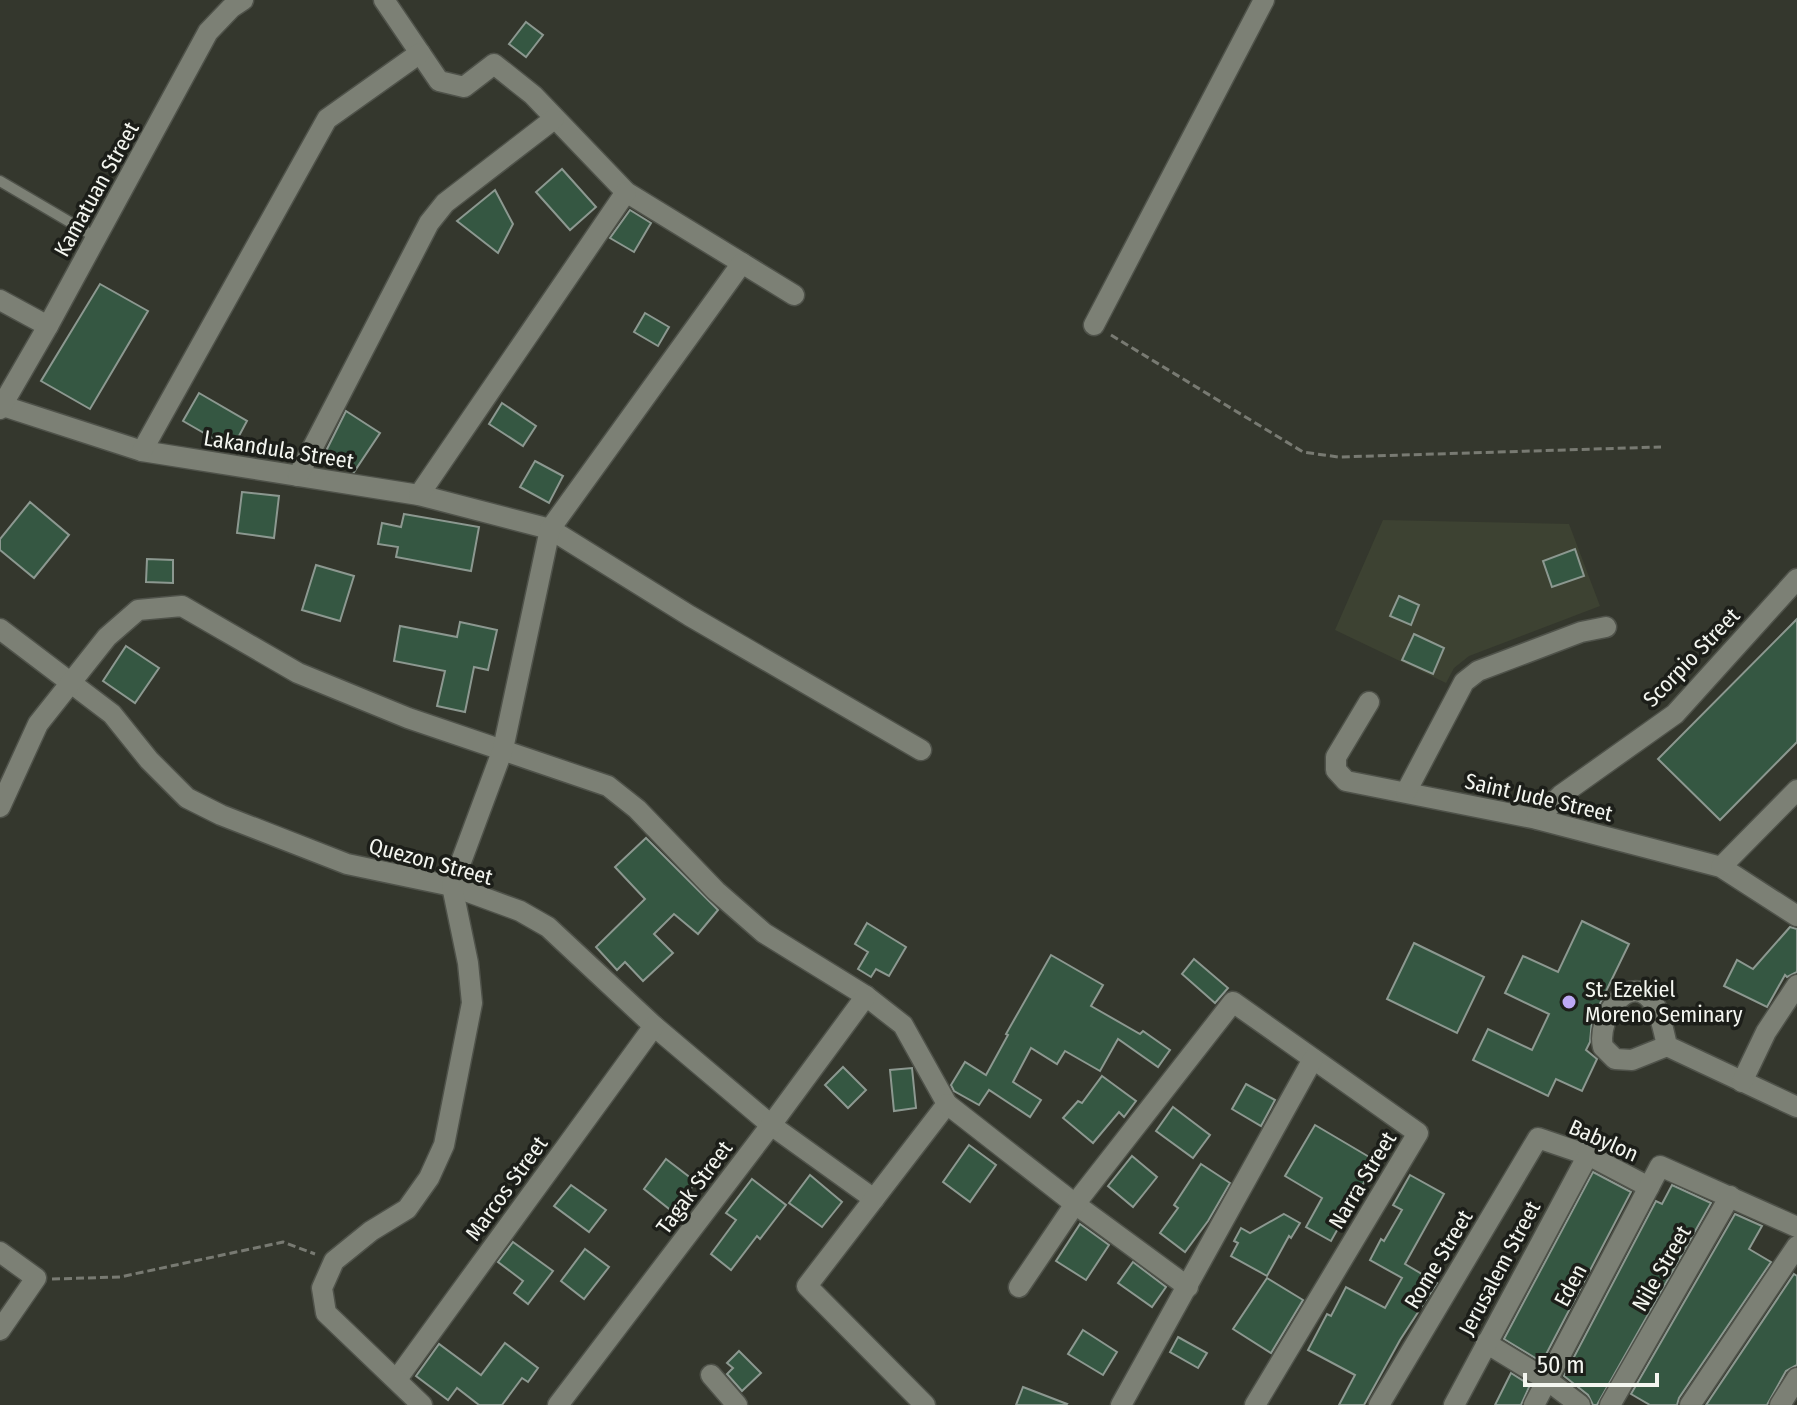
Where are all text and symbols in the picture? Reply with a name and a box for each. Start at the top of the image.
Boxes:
street label: Kamatuan Street [48,116,145,262]
street label: Lakandula Street [202,424,357,475]
street label: Scorpio Street [1637,602,1746,712]
street label: Saint Jude Street [1462,767,1616,828]
street label: Quezon Street [366,832,496,891]
place label: St. Ezekiel Moreno Seminary [1585,976,1743,1028]
marker: St. Ezekiel Moreno Seminary [1560,993,1578,1011]
street label: Babylon [1565,1113,1643,1168]
street label: Narra Street [1323,1126,1402,1234]
street label: Marcos Street [459,1130,554,1246]
street label: Tagak Street [651,1135,739,1239]
street label: Jerusalem Street [1453,1196,1547,1340]
street label: Rome Street [1398,1204,1479,1313]
street label: Nile Street [1626,1220,1697,1316]
street label: Eden [1548,1259,1593,1311]
scale bar [1525,1337,1657,1387]
text: 50 m [1537,1351,1585,1379]

